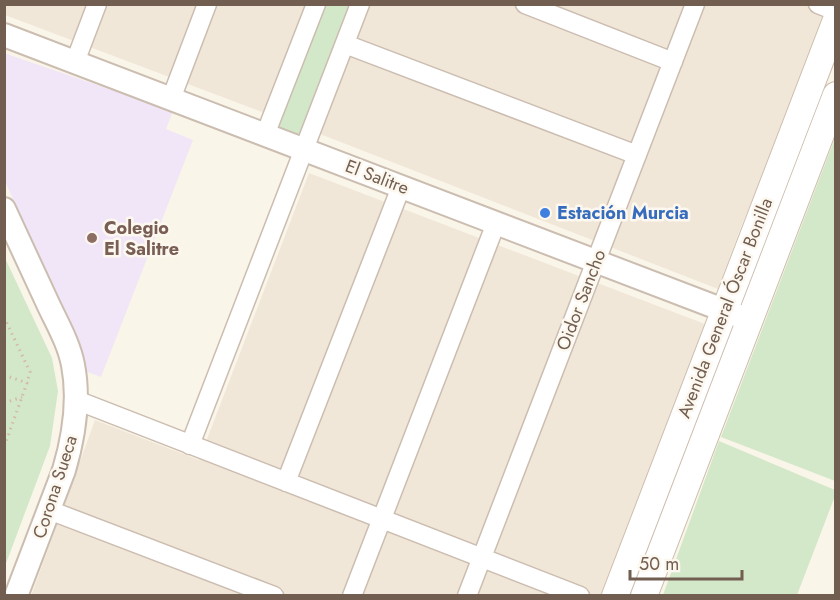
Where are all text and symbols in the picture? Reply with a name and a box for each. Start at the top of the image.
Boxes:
street label: El Salitre [341,153,413,201]
street label: Avenida General Óscar Bonilla [671,194,779,422]
place label: Estación Murcia [557,200,689,226]
marker: Estación Murcia [538,206,552,220]
place label: Colegio El Salitre [104,215,179,262]
marker: Colegio El Salitre [85,231,99,245]
street label: Oidor Sancho [550,246,612,354]
street label: Corona Sueca [26,432,84,542]
scale bar [630,543,742,581]
text: 50 m [639,551,679,577]

